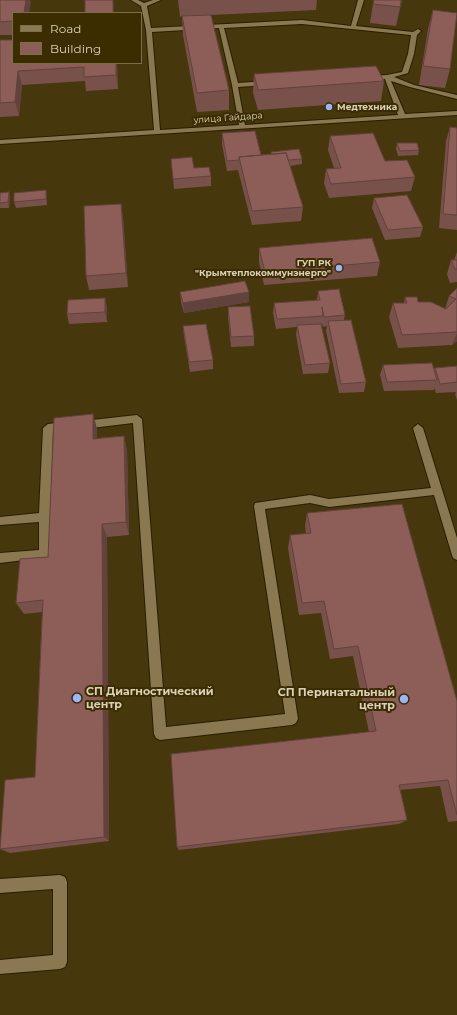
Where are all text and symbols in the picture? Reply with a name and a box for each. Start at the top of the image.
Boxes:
legend [12,12,142,64]
text: Road [50,21,81,36]
text: Building [50,41,101,56]
marker: Медтехника [324,102,334,112]
place label: Медтехника [337,102,397,112]
street label: улица Гайдара [193,110,263,126]
place label: ГУП РК "Крымтеплокоммунэнерго" [195,258,331,279]
marker: ГУП РК "Крымтеплокоммунэнерго" [334,263,344,273]
place label: СП Диагностический центр [86,685,214,711]
place label: СП Перинатальный центр [278,686,395,712]
marker: СП Диагностический центр [71,692,83,704]
marker: СП Перинатальный центр [398,693,410,705]

